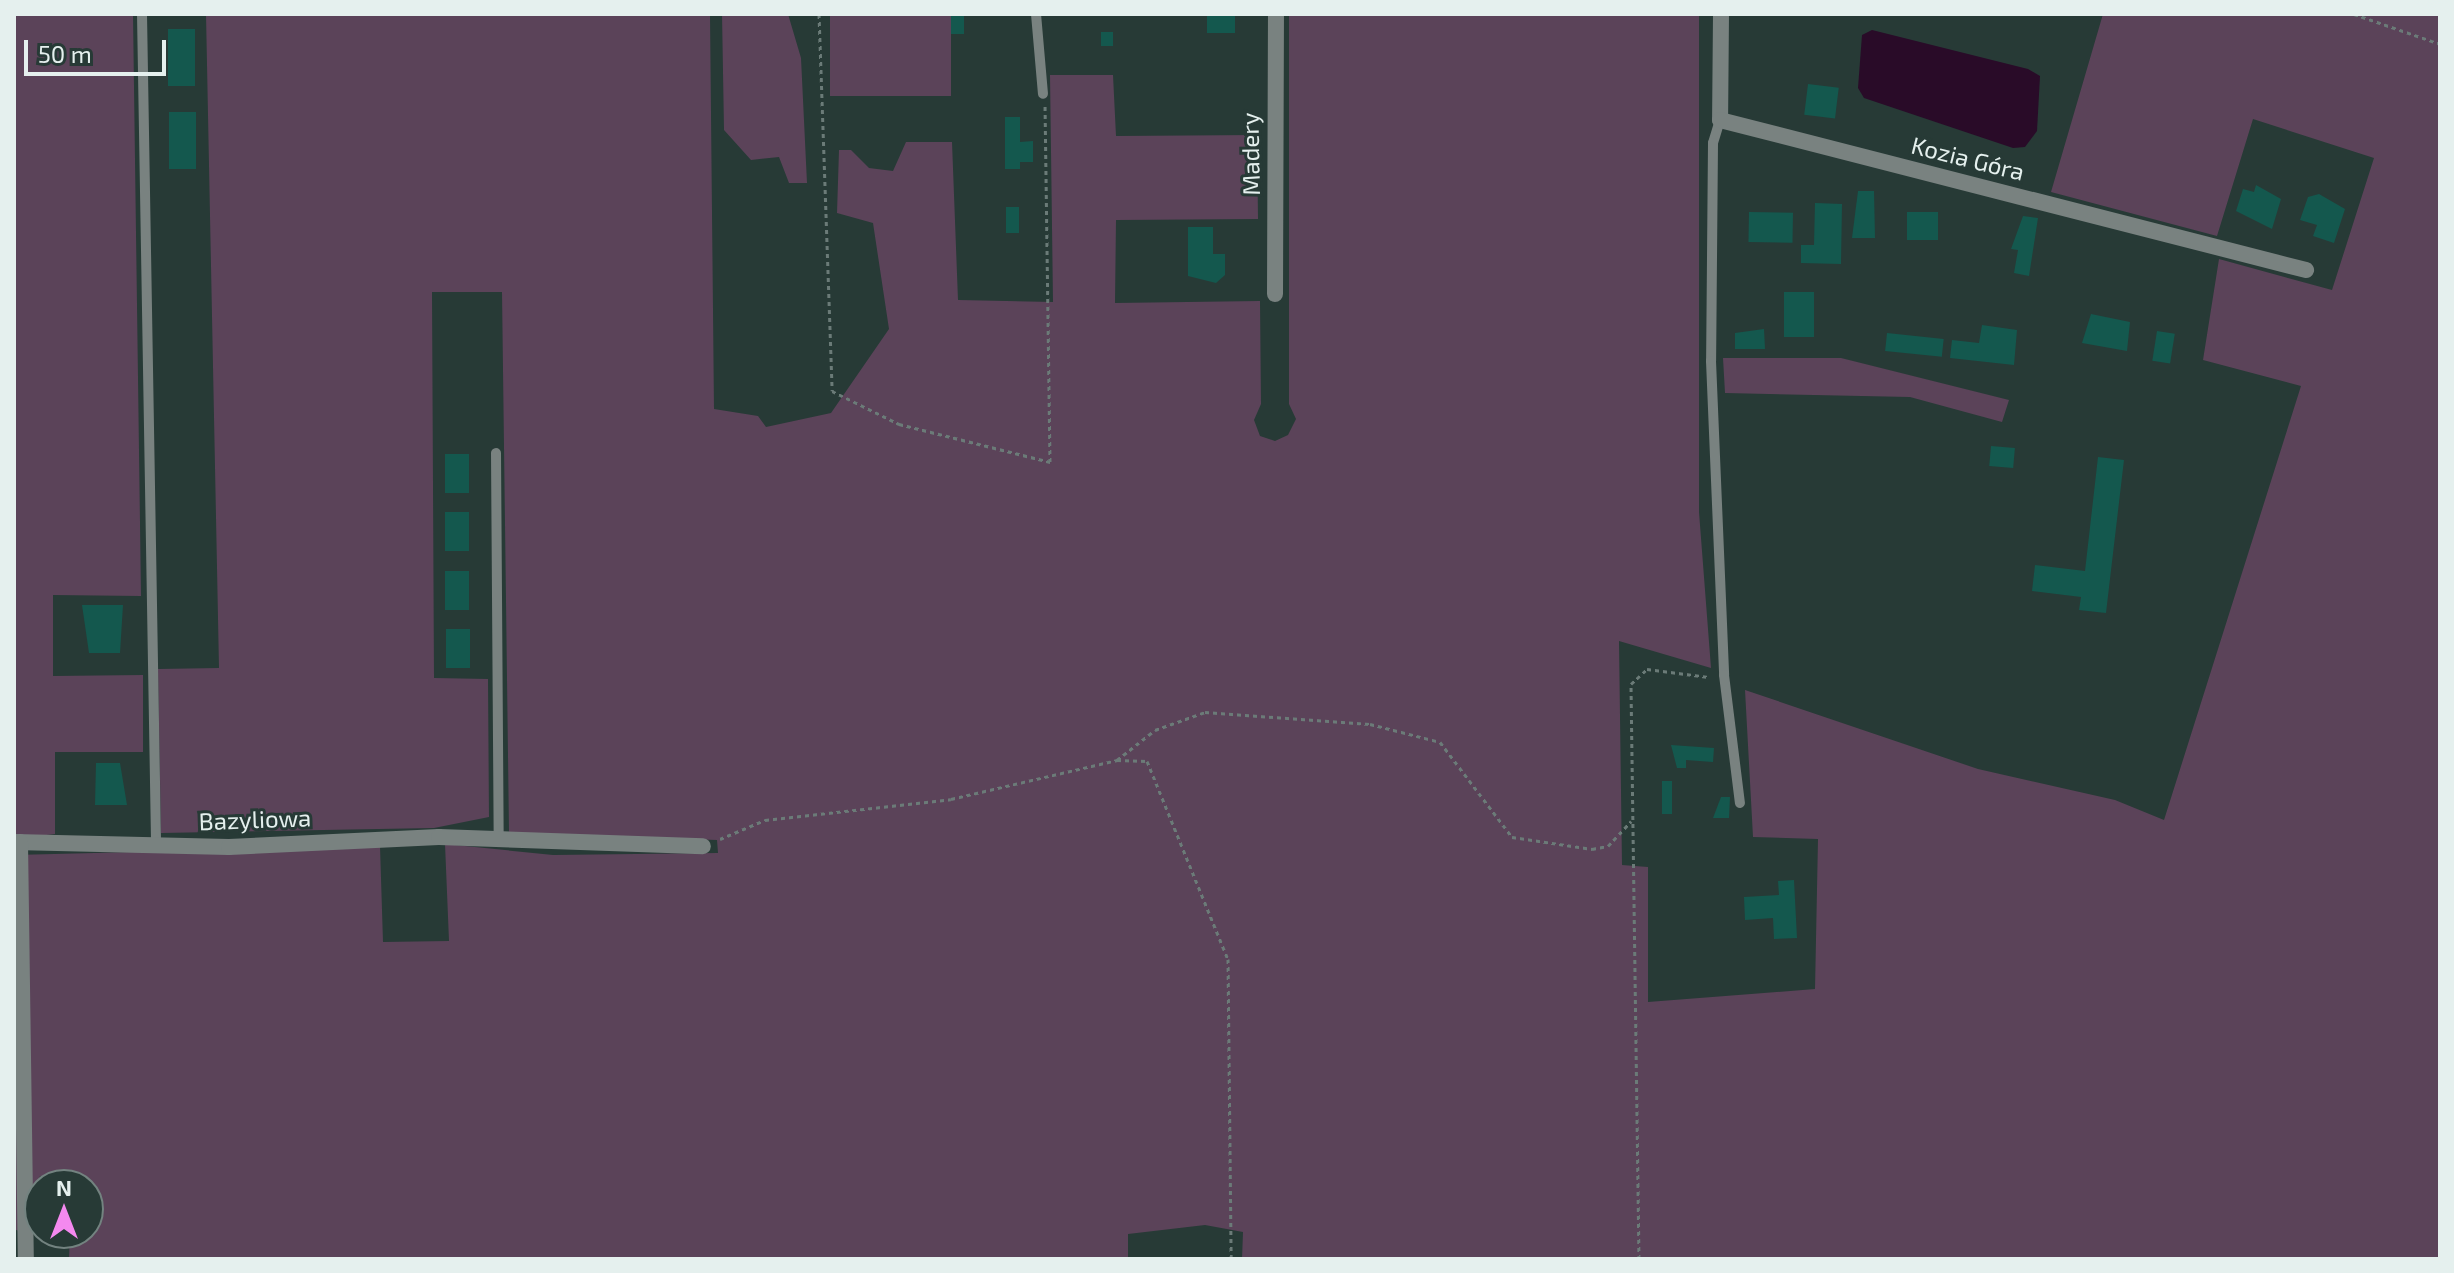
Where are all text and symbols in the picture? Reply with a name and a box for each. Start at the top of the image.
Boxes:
scale bar [28,24,170,74]
text: 50 m [38,39,92,68]
street label: Madery [1235,112,1265,196]
street label: Kozia Góra [1908,130,2028,186]
street label: Bazyliowa [198,803,312,835]
north arrow [24,1169,104,1249]
text: N [56,1174,72,1200]

